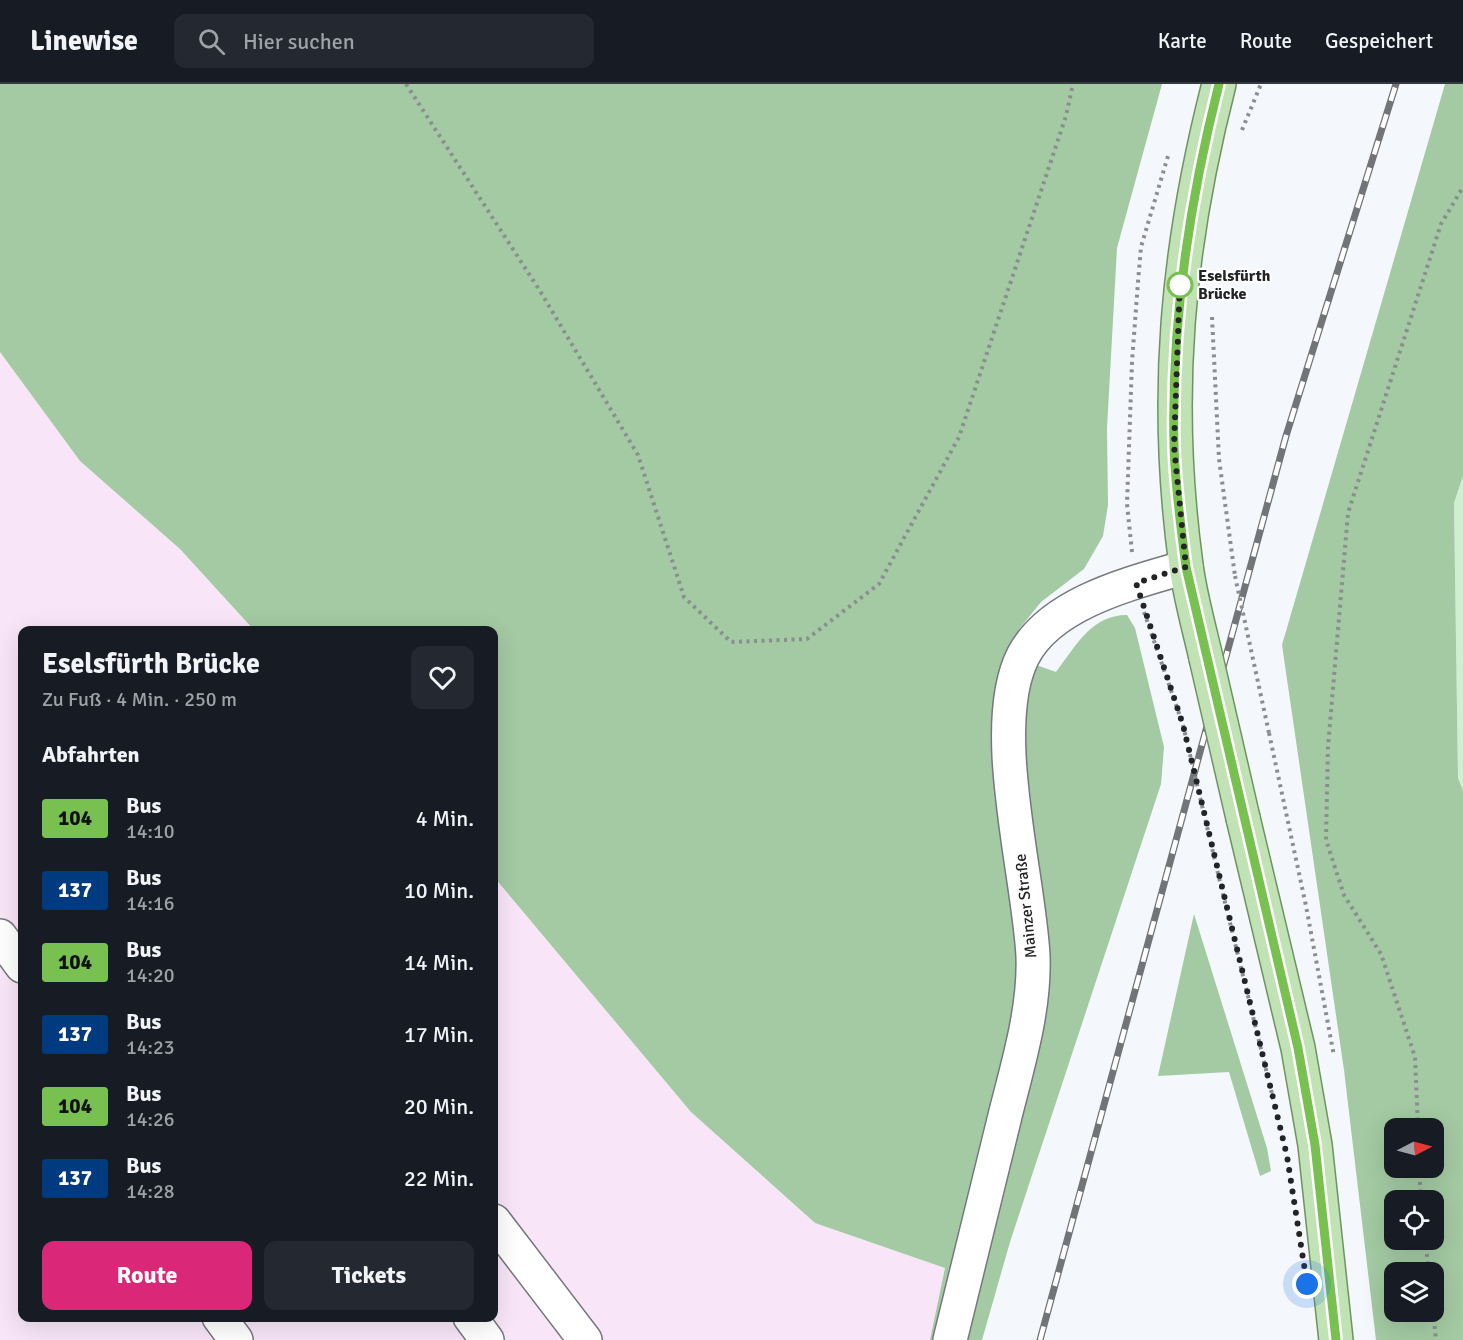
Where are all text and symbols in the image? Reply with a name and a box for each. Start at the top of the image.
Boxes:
search box [174,14,594,68]
text: Linewise [30,24,138,58]
icon: search [195,25,228,58]
text: Hier suchen [243,28,355,55]
text: Karte [1158,28,1207,54]
text: Route [1240,28,1292,54]
text: Gespeichert [1325,28,1433,54]
place label: Eselsfürth Brücke [1198,266,1271,304]
marker: Eselsfürth Brücke [1167,272,1193,298]
button: heart [411,646,474,709]
text: Eselsfürth Brücke [42,647,260,681]
text: Zu Fuß · 4 Min. · 250 m [42,687,237,712]
text: Abfahrten [42,741,140,768]
text: Bus [126,792,161,819]
text: 104 [58,805,92,831]
text: 4 Min. [416,805,474,832]
text: 14:10 [126,819,175,844]
street label: Mainzer Straße [1011,853,1041,959]
text: Bus [126,864,161,891]
text: 137 [58,877,92,903]
text: 10 Min. [404,877,474,904]
text: 14:16 [126,891,175,916]
text: Bus [126,936,161,963]
text: 104 [58,949,92,975]
text: 14 Min. [404,949,474,976]
text: 14:20 [126,963,175,988]
text: Bus [126,1008,161,1035]
text: 137 [58,1021,92,1047]
text: 17 Min. [404,1021,474,1048]
text: 14:23 [126,1035,175,1060]
text: Bus [126,1080,161,1107]
text: 104 [58,1093,92,1119]
text: 20 Min. [404,1093,474,1120]
text: 14:26 [126,1107,175,1132]
north arrow [1384,1118,1444,1178]
map controls [1384,1118,1444,1322]
text: Bus [126,1152,161,1179]
text: 137 [58,1165,92,1191]
text: 22 Min. [404,1165,474,1192]
text: 14:28 [126,1179,175,1204]
button: locate [1384,1190,1444,1250]
button: Route [42,1241,252,1310]
button: Tickets [264,1241,474,1310]
button: layers [1384,1262,1444,1322]
your location [1292,1269,1322,1299]

